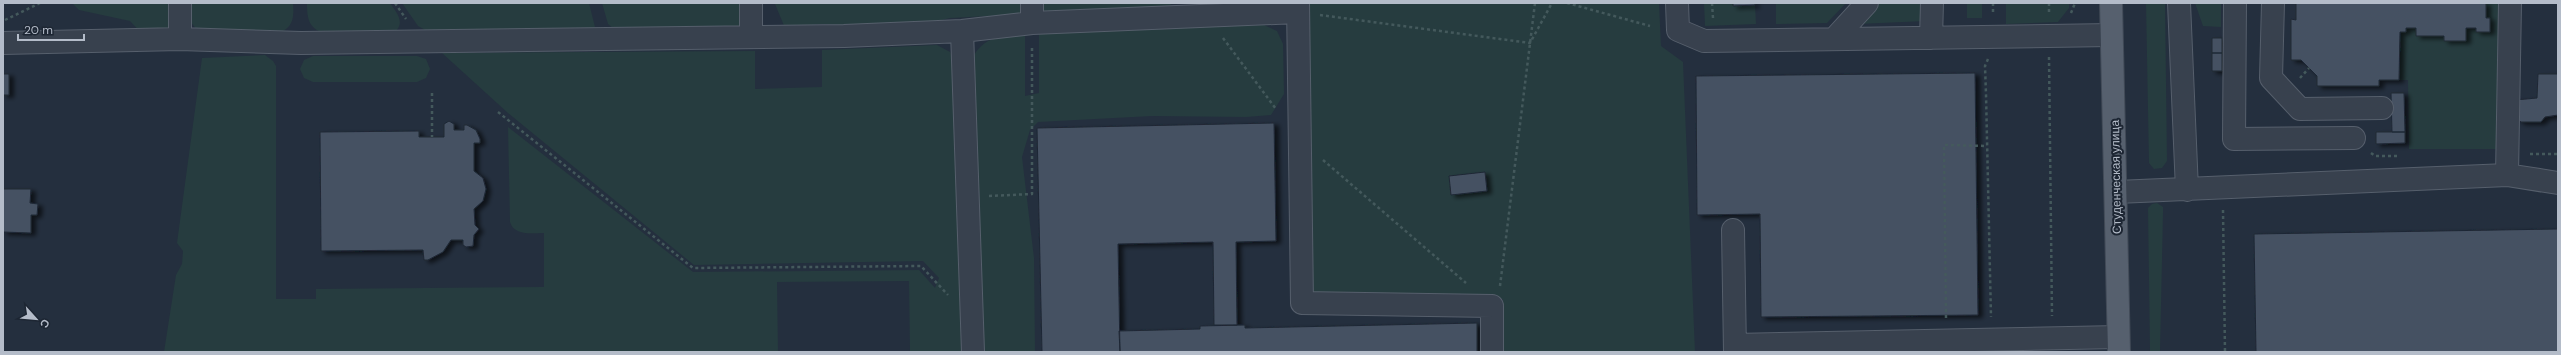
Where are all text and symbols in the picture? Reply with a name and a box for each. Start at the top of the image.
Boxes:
scale bar [18,16,84,42]
text: 20 m [24,22,53,38]
street label: Студенческая улица [2107,120,2125,234]
north arrow [16,299,56,339]
text: С [37,317,53,330]

